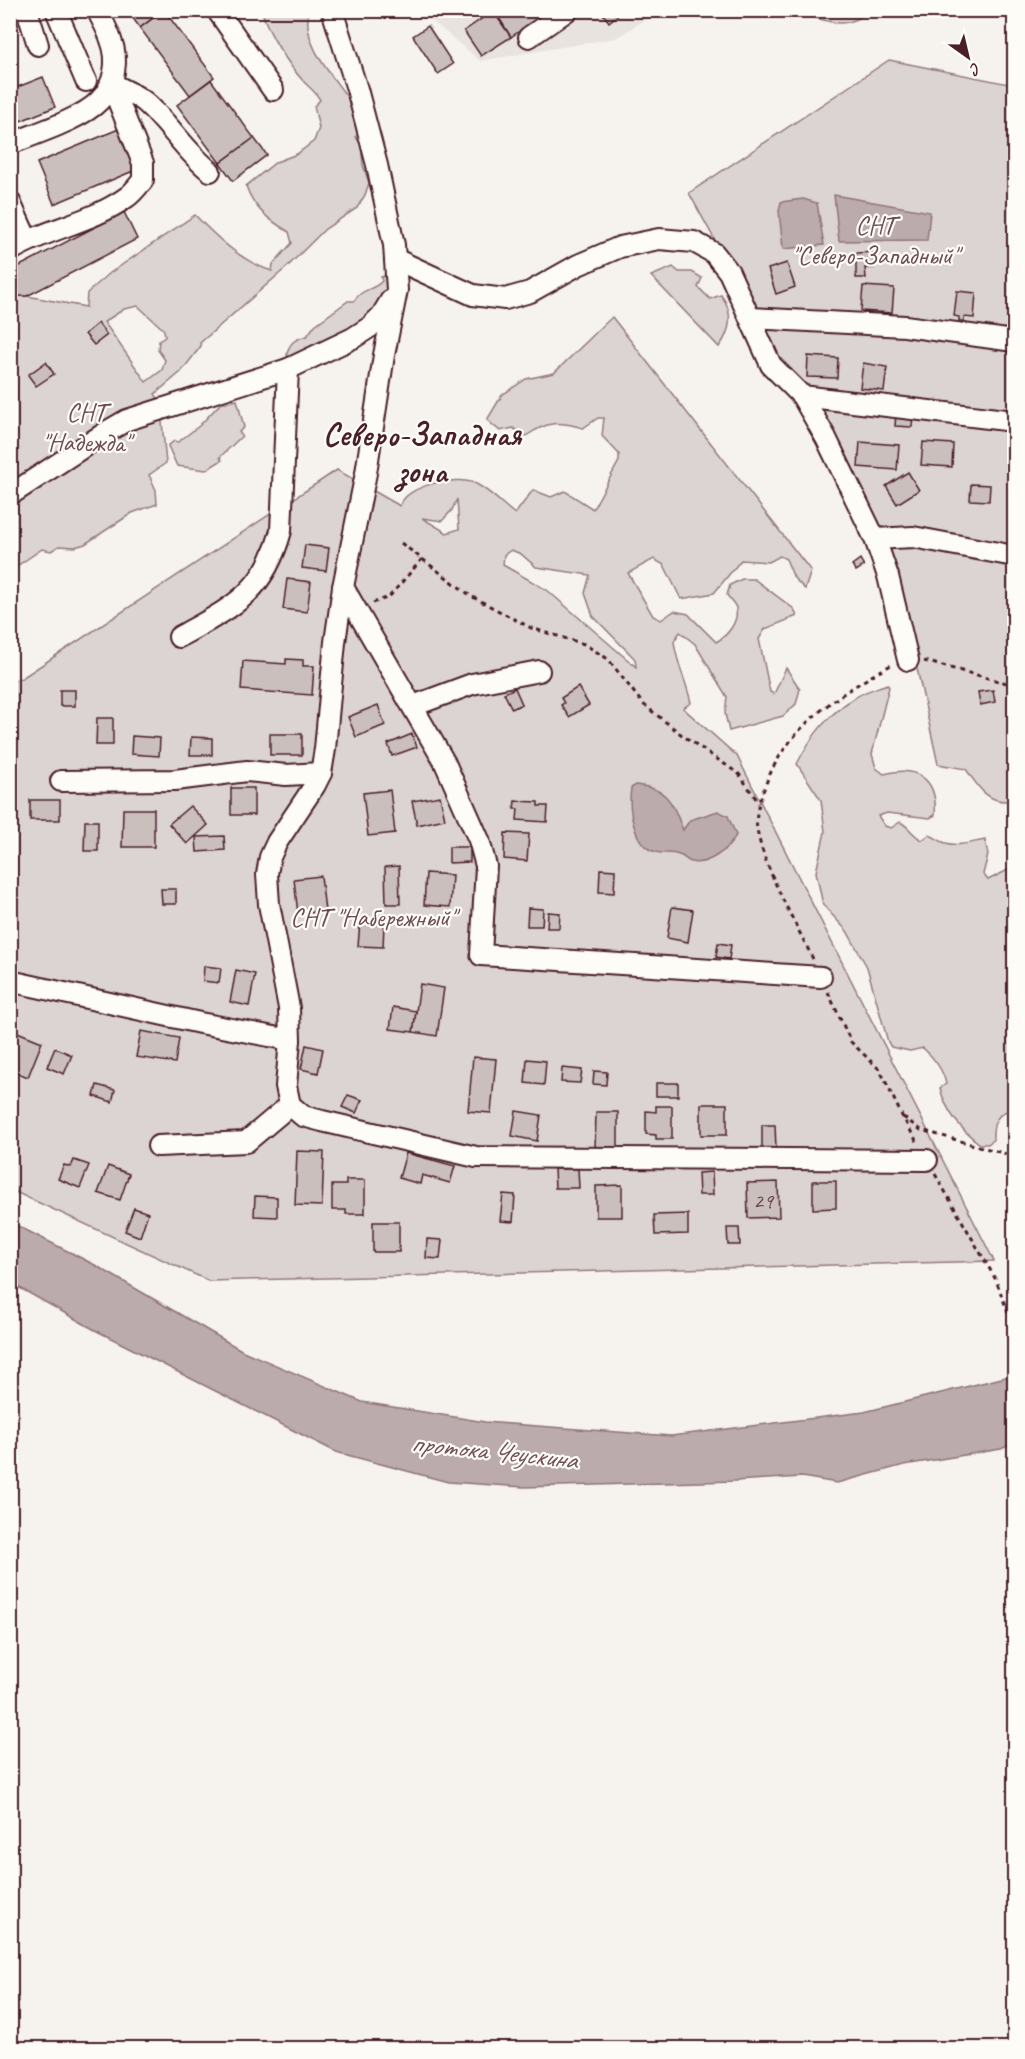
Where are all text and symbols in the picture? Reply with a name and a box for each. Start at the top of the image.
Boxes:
north arrow [938,27,998,87]
text: С [965,58,985,80]
park label: СНТ "Северо-Западный" [792,209,963,272]
park label: СНТ "Надежда" [42,396,135,459]
district label: Северо-Западная зона [323,414,523,493]
park label: СНТ "Набережный" [290,901,461,934]
house number: 29 [753,1187,775,1215]
water label: протока Чеускина [409,1425,581,1477]

